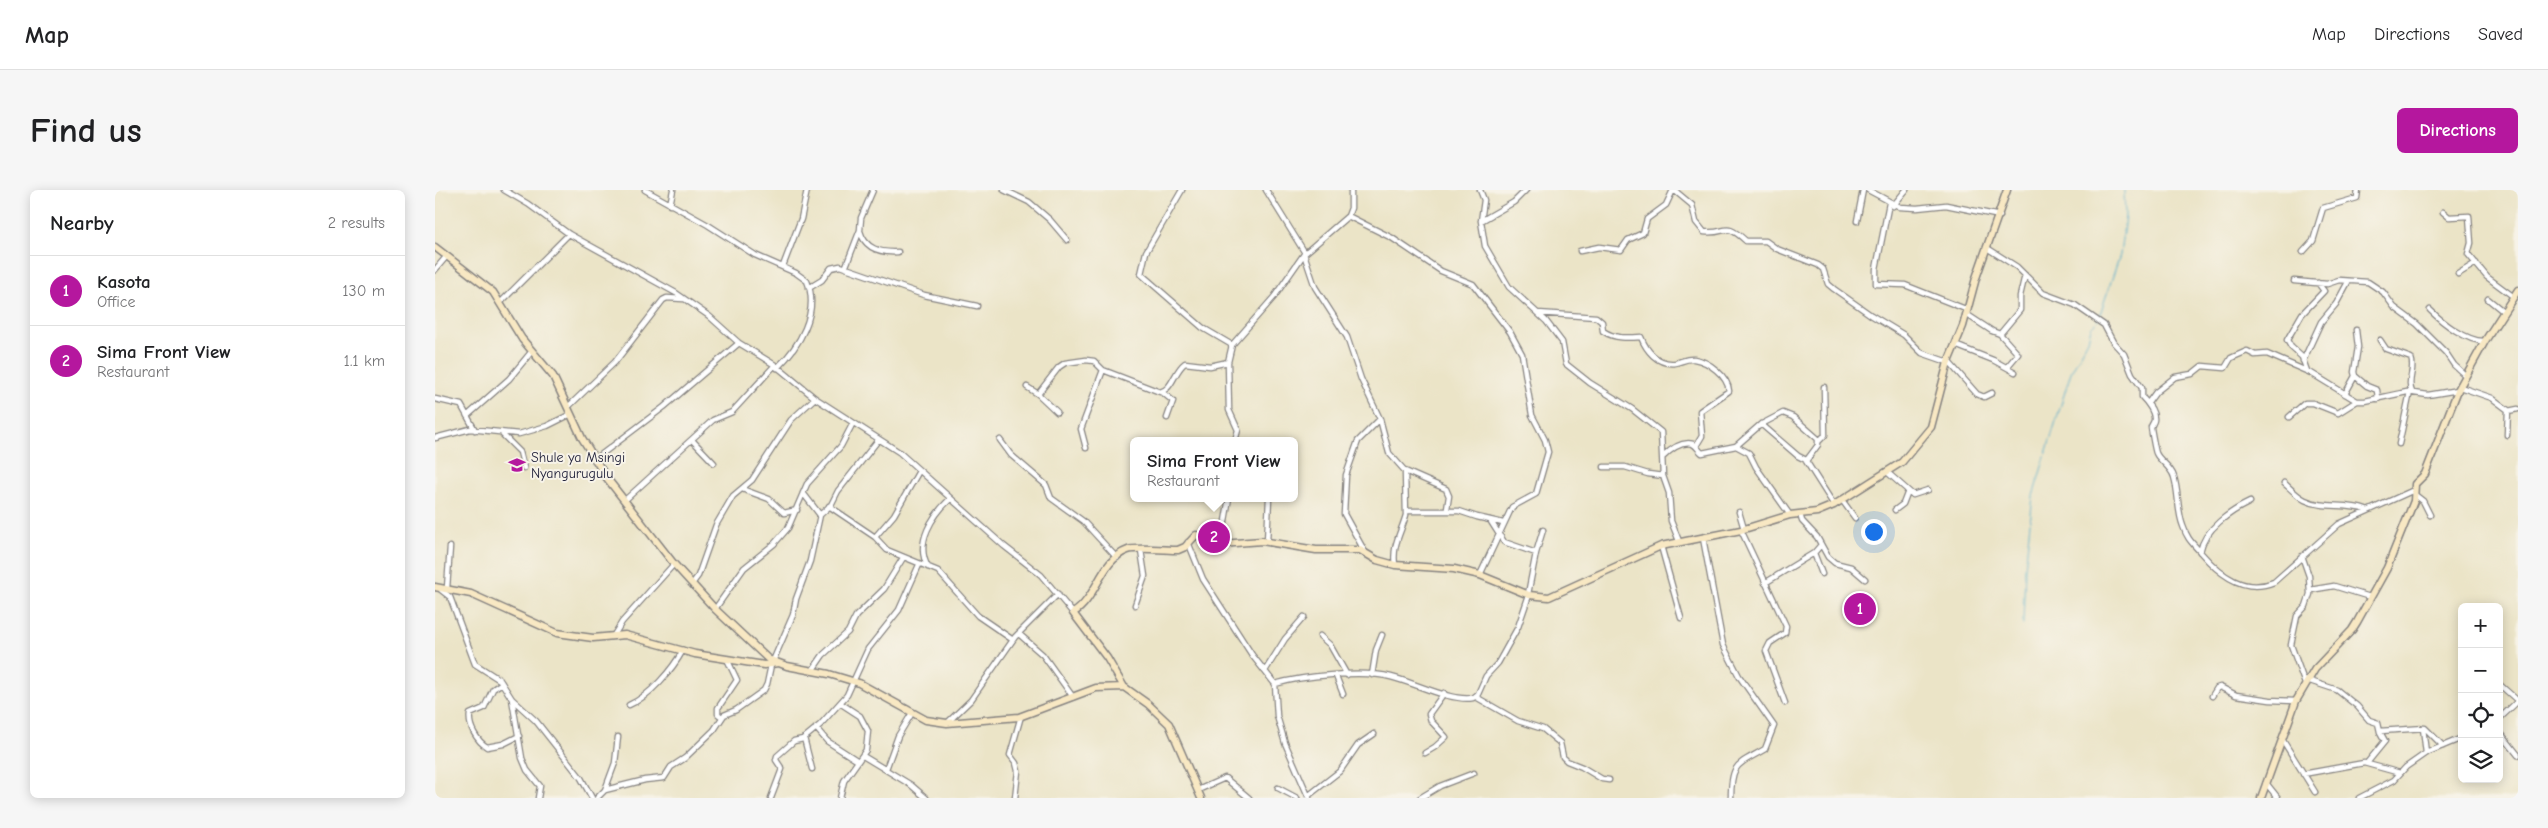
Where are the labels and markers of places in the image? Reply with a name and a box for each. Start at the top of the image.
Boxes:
place label: Shule ya Msingi Nyangurugulu [531,449,625,482]
school or university icon: Shule ya Msingi Nyangurugulu [507,455,527,475]
pin: 2 [1198,518,1230,556]
pin: 1 [1844,590,1876,628]

